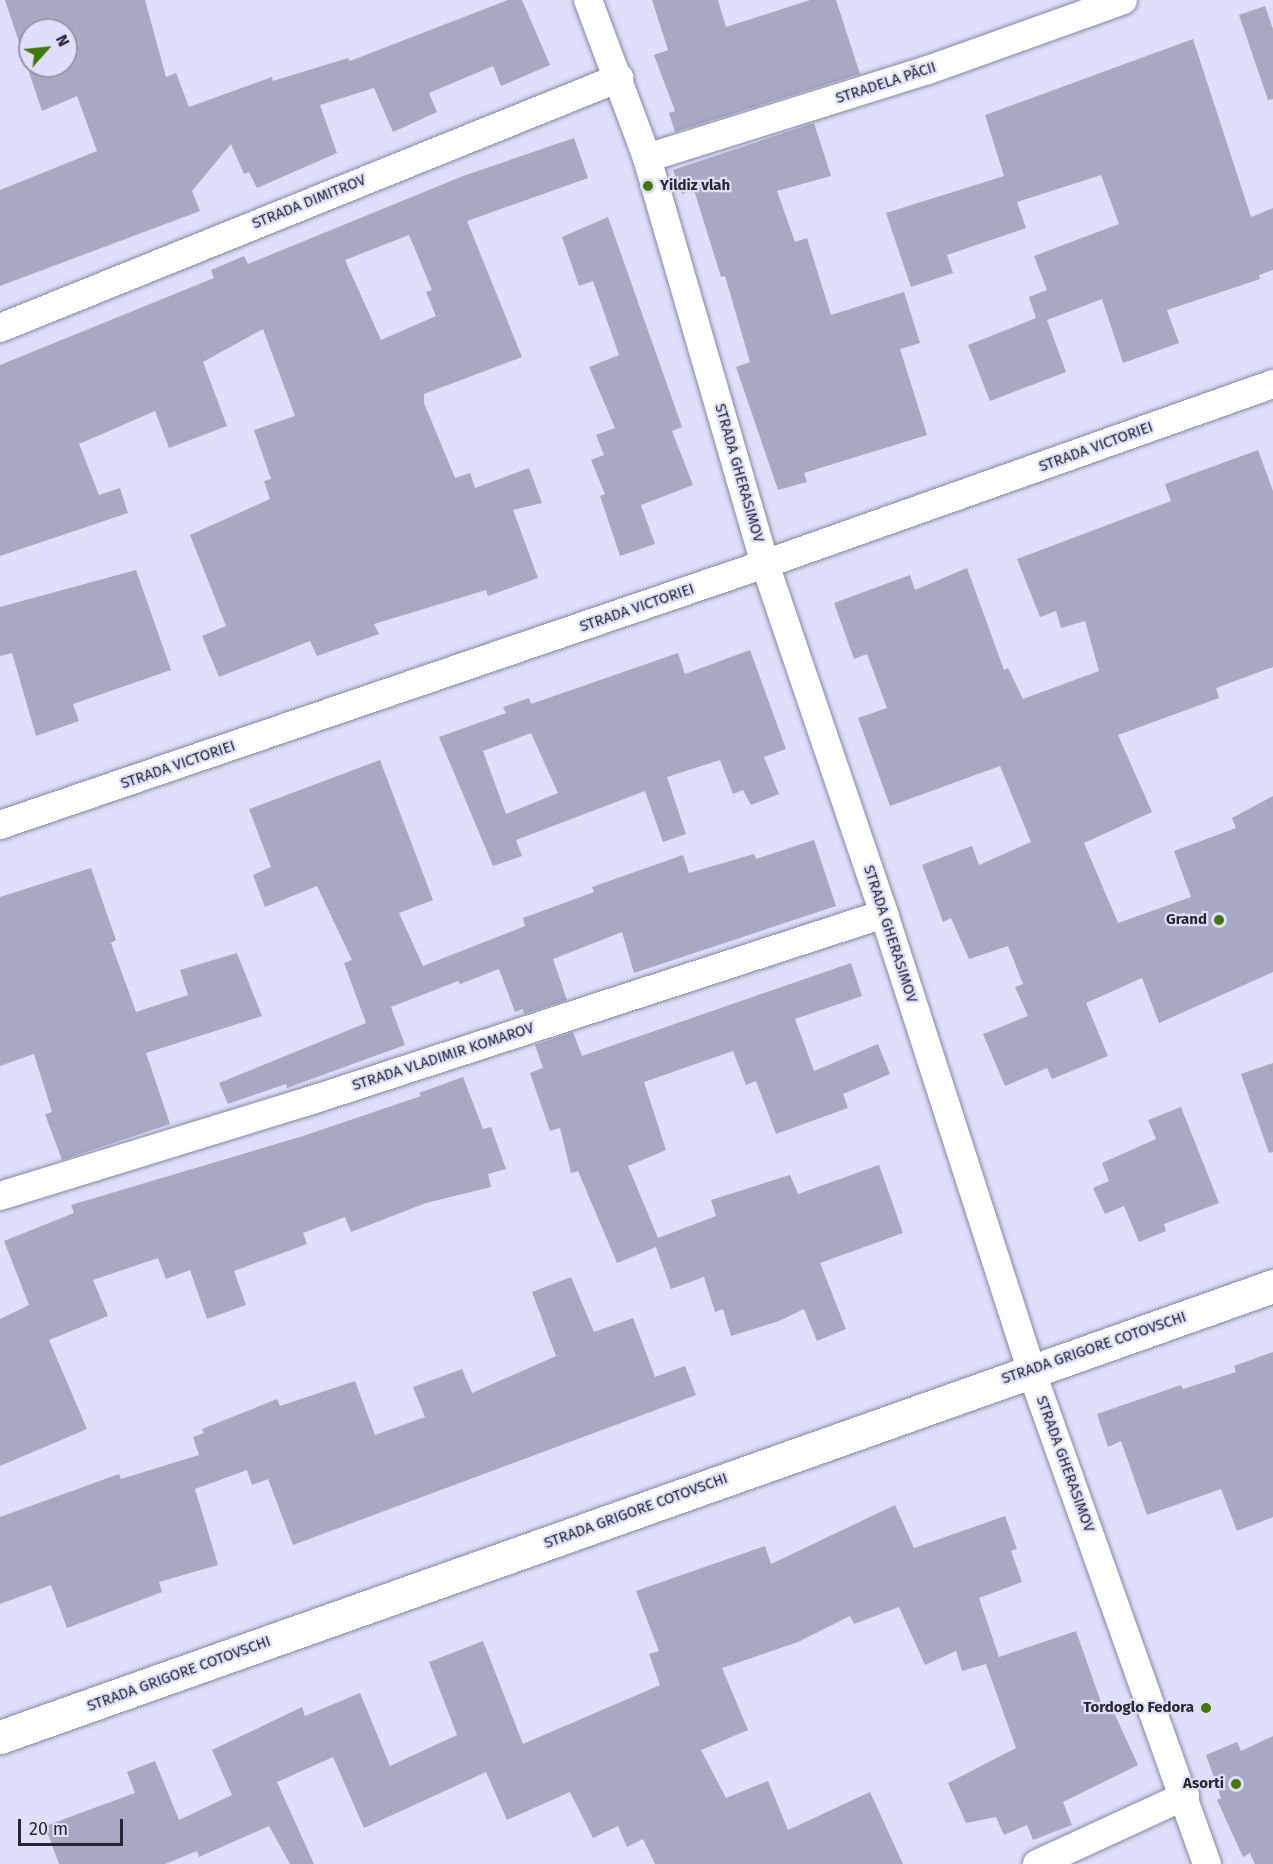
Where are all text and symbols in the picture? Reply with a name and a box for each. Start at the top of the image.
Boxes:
north arrow [18,18,78,78]
text: N [52,31,74,50]
street label: STRADELA PĂCII [834,58,938,108]
street label: STRADA DIMITROV [250,171,368,233]
place label: Yildiz vlah [660,177,730,195]
marker: Yildiz vlah [641,179,655,193]
street label: STRADA GHERASIMOV [711,402,767,544]
street label: STRADA VICTORIEI [1037,418,1155,476]
street label: STRADA VICTORIEI [577,580,697,636]
street label: STRADA VICTORIEI [118,737,238,793]
street label: STRADA GHERASIMOV [859,863,921,1005]
place label: Grand [1166,911,1207,929]
marker: Grand [1212,913,1226,927]
street label: STRADA VLADIMIR KOMAROV [350,1019,536,1095]
street label: STRADA GRIGORE COTOVSCHI [999,1308,1189,1388]
street label: STRADA GHERASIMOV [1032,1394,1098,1534]
street label: STRADA GRIGORE COTOVSCHI [542,1469,730,1553]
street label: STRADA GRIGORE COTOVSCHI [85,1632,273,1716]
place label: Tordoglo Fedora [1083,1699,1194,1717]
marker: Tordoglo Fedora [1199,1701,1213,1715]
place label: Asorti [1183,1775,1224,1793]
marker: Asorti [1229,1777,1243,1791]
scale bar [21,1807,126,1845]
text: 20 m [29,1818,68,1840]

